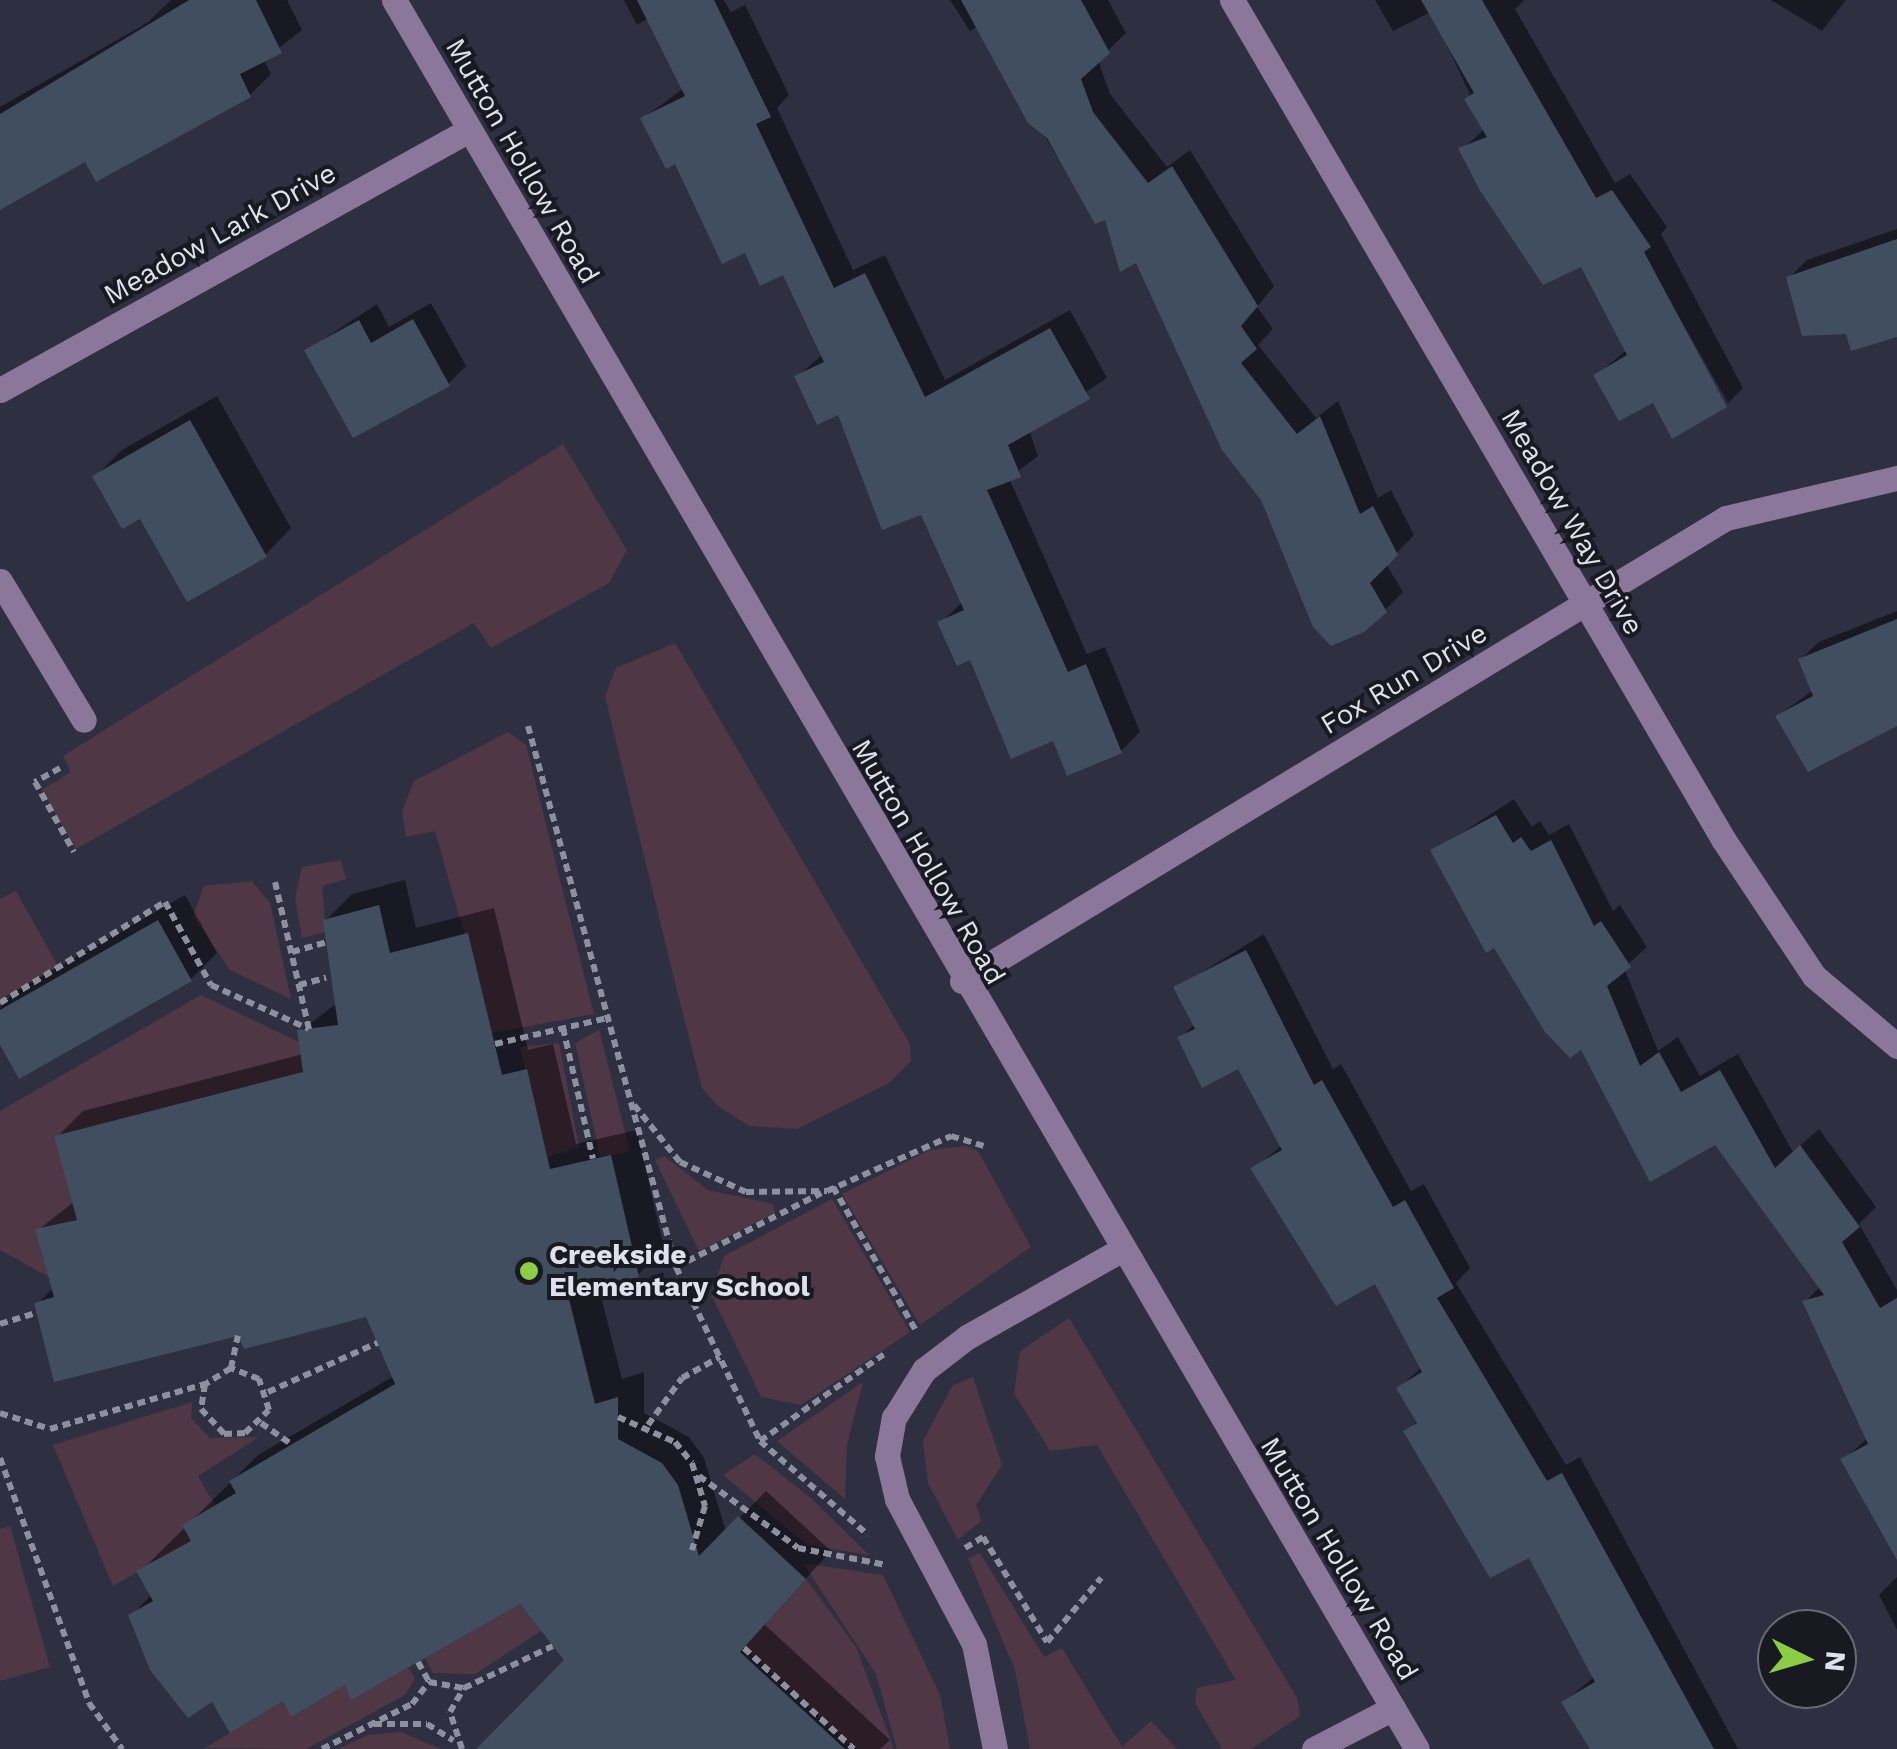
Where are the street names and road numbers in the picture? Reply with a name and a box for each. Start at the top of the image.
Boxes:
street label: Mutton Hollow Road [438,32,606,290]
street label: Meadow Lark Drive [97,156,343,312]
street label: Meadow Way Drive [1493,402,1651,642]
street label: Fox Run Drive [1315,616,1493,742]
street label: Mutton Hollow Road [844,733,1012,991]
street label: Mutton Hollow Road [1253,1431,1425,1687]

